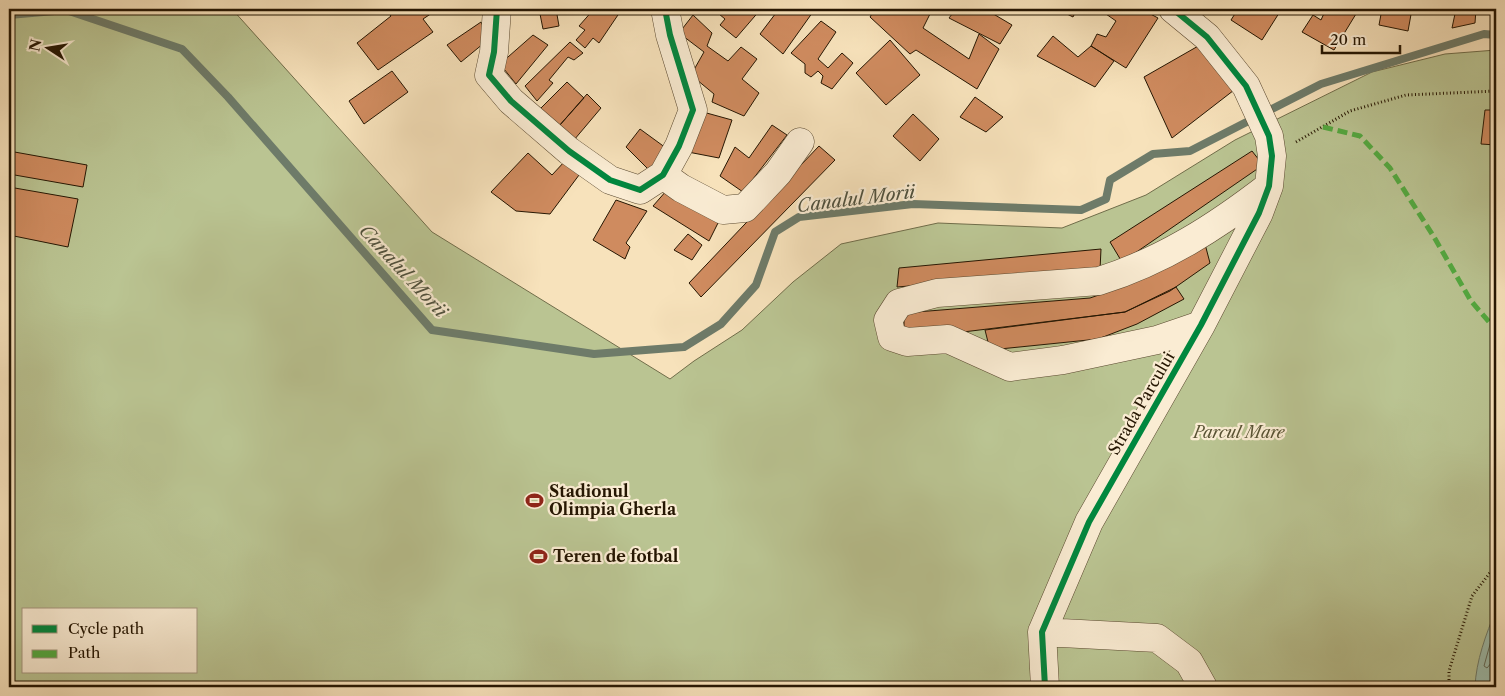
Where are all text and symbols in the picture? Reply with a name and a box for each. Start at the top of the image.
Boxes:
north arrow [22,22,72,72]
scale bar [1322,22,1400,54]
text: 20 m [1330,30,1366,49]
text: N [25,37,45,53]
water label: Canalul Morii [796,181,918,217]
water label: Canalul Morii [354,220,452,323]
street label: Strada Parcului [1103,348,1179,458]
park label: Parcul Mare [1191,422,1286,442]
place label: Stadionul Olimpia Gherla [549,481,677,519]
sports icon: Stadionul Olimpia Gherla [525,490,545,510]
sports icon: Teren de fotbal [529,546,549,566]
place label: Teren de fotbal [553,546,679,566]
legend [22,608,198,674]
text: Cycle path [68,619,145,638]
text: Path [68,643,101,662]

